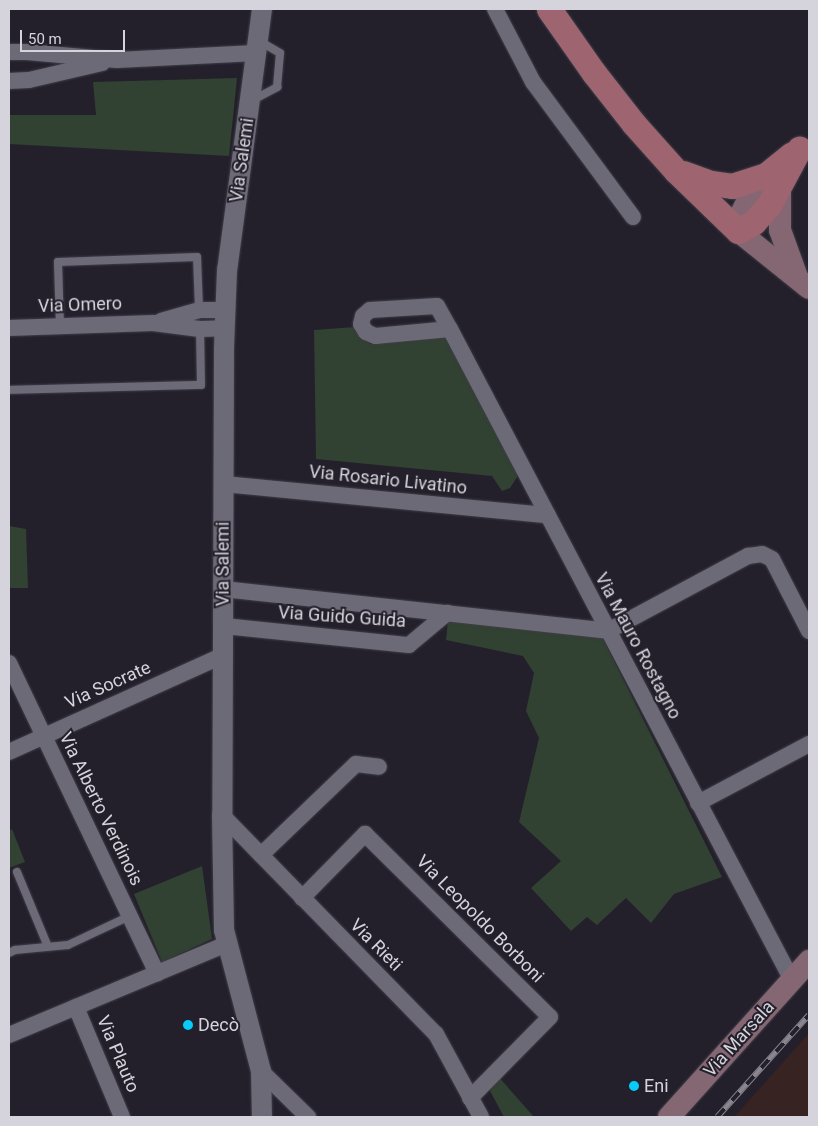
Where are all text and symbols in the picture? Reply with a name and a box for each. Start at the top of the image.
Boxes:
scale bar [22,20,128,52]
text: 50 m [28,30,62,48]
street label: Via Salemi [225,117,259,203]
street label: Via Omero [38,293,122,317]
street label: Via Rosario Livatino [308,461,468,499]
street label: Via Salemi [212,522,234,606]
street label: Via Mauro Rostagno [590,569,686,723]
street label: Via Guido Guida [277,602,407,632]
street label: Via Socrate [62,657,154,713]
street label: Via Alberto Verdinois [55,729,147,889]
street label: Via Leopoldo Borboni [412,851,548,987]
street label: Via Rieti [345,914,407,976]
street label: Via Marsala [699,996,779,1082]
street label: Via Plauto [92,1012,144,1096]
place label: Decò [198,1014,239,1036]
marker: Decò [182,1019,194,1031]
place label: Eni [644,1075,669,1097]
marker: Eni [628,1080,640,1092]

